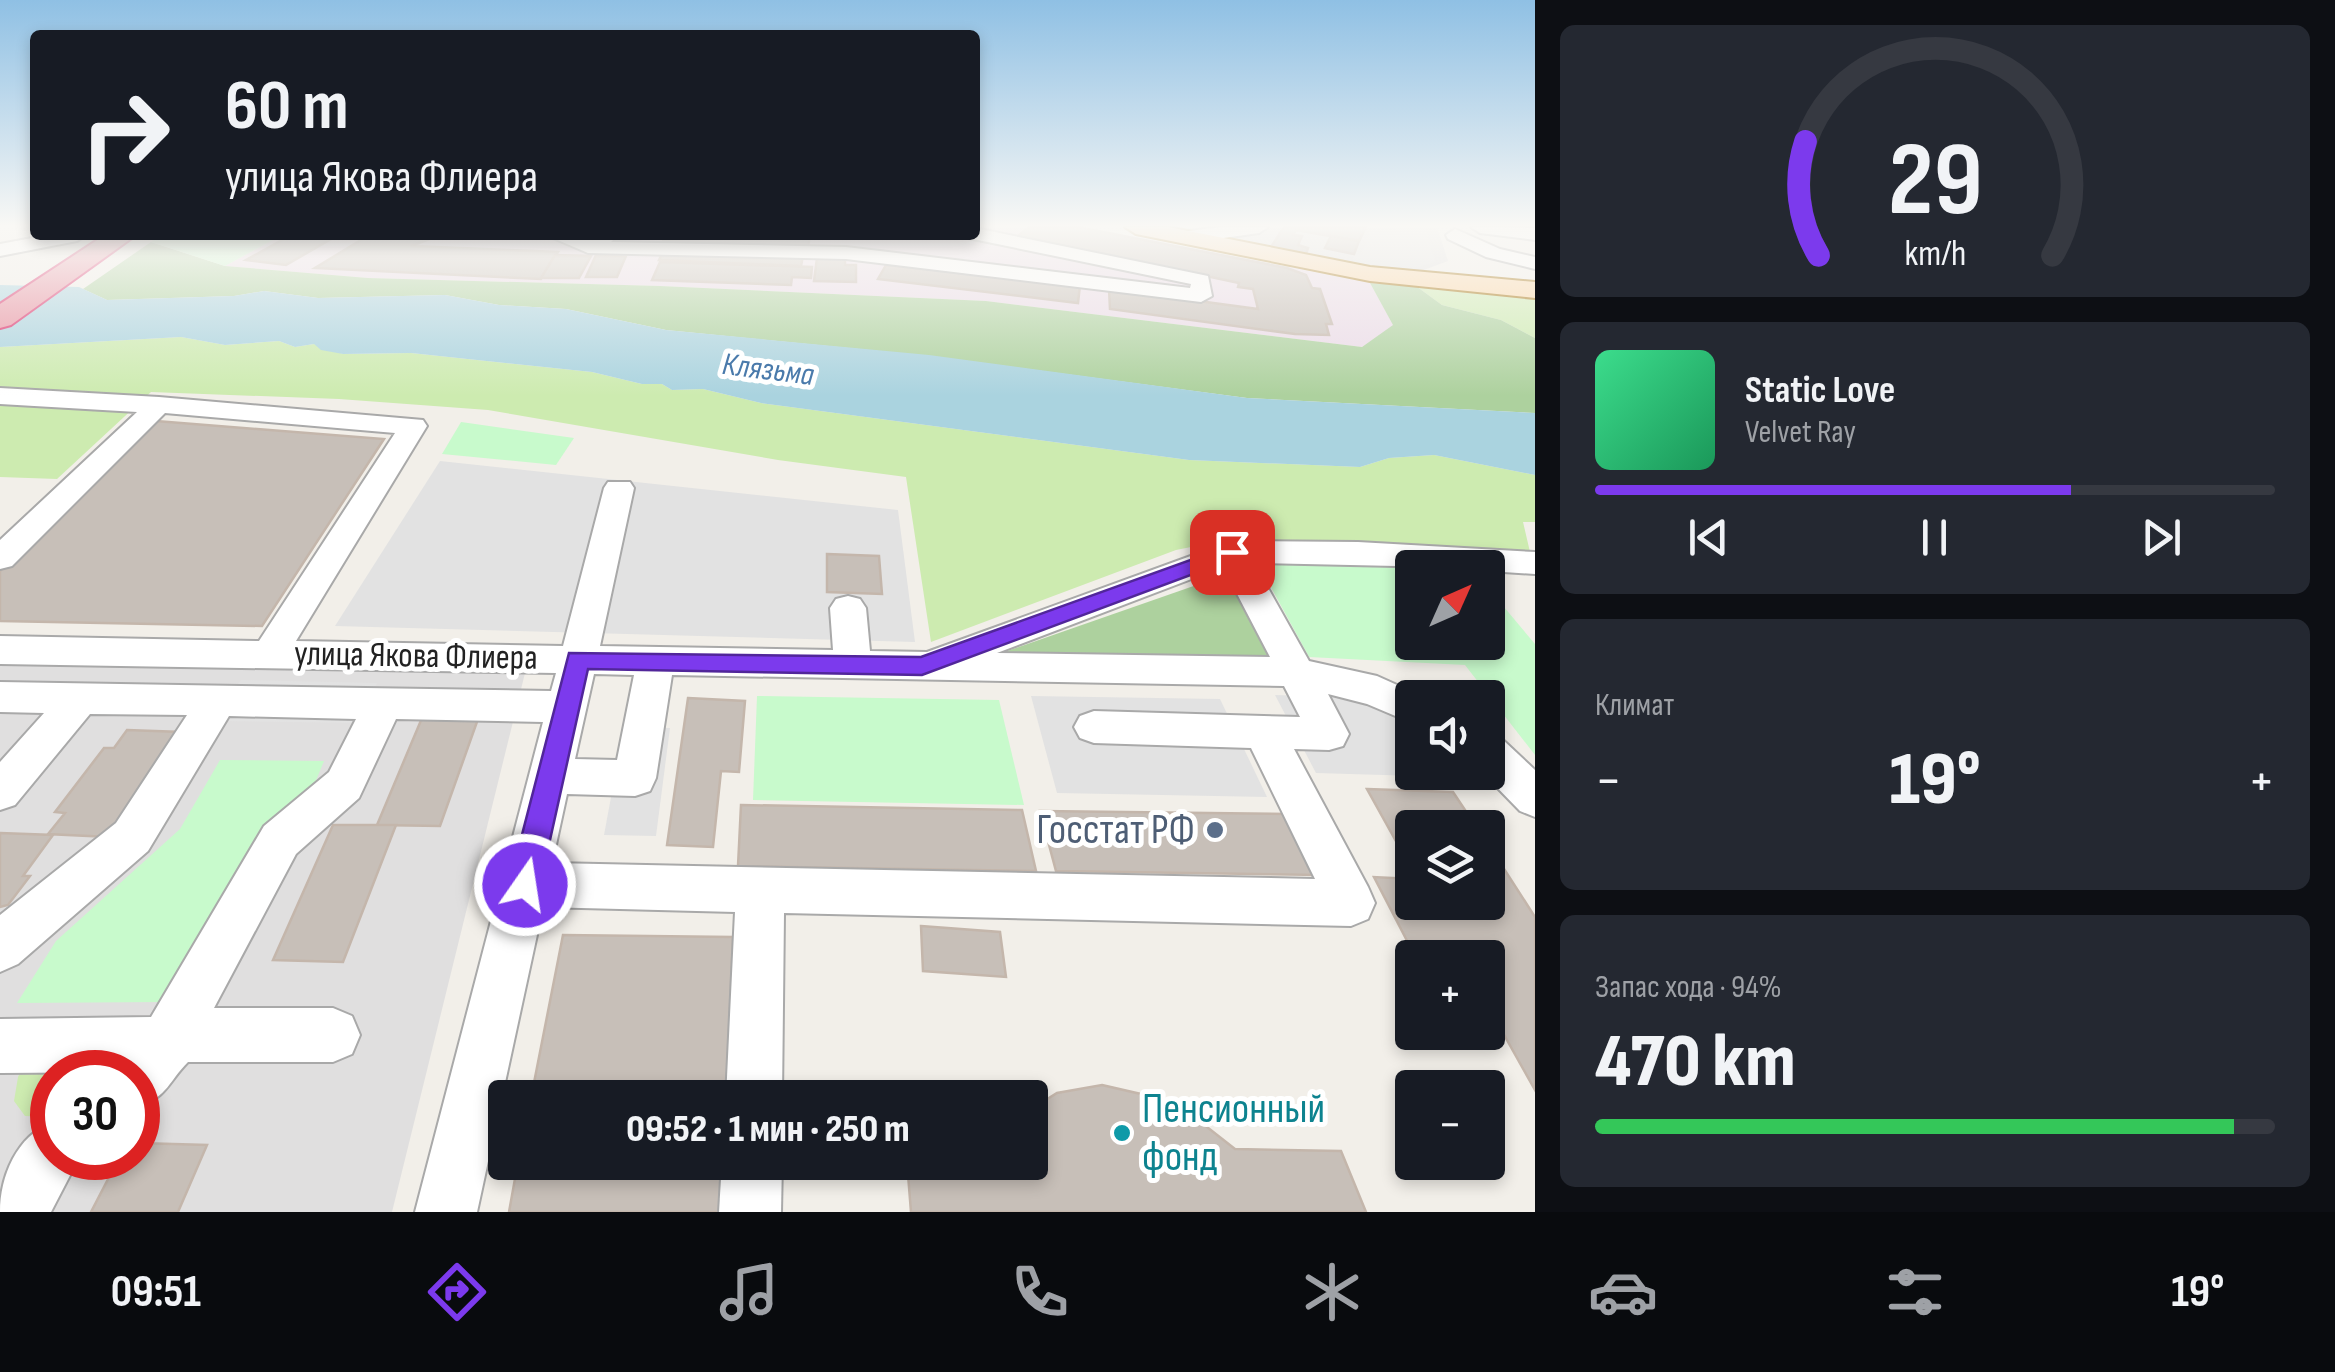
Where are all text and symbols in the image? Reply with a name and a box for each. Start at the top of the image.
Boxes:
text: 60 m [225,65,349,149]
icon: right [60,70,190,200]
text: 29 [1888,119,1982,244]
text: улица Якова Флиера [225,150,538,205]
text: km/h [1904,233,1966,276]
water label: Клязьма [720,345,816,395]
text: Static Love [1745,368,1895,413]
text: Velvet Ray [1745,413,1856,452]
pin [1190,510,1275,595]
icon: previous [1681,510,1736,565]
icon: pause [1907,510,1962,565]
icon: next [2134,510,2189,565]
icon: arrive [1205,525,1260,580]
north arrow [1395,550,1505,660]
map controls [1395,550,1505,1180]
street label: улица Якова Флиера [294,632,538,680]
button: sound [1395,680,1505,790]
text: Климат [1595,686,1674,725]
text: 19° [1889,735,1981,826]
text: − [1595,748,1622,815]
text: + [2248,748,2275,815]
place label: Госстат РФ [1036,805,1195,856]
button: layers [1395,810,1505,920]
marker: Госстат РФ [1204,819,1226,841]
position arrow [473,833,577,937]
button: + [1395,940,1505,1050]
text: Запас хода · 94% [1595,968,1782,1007]
text: 470 km [1595,1017,1796,1108]
speed limit sign: 30 [30,1050,160,1180]
button: − [1395,1070,1505,1180]
place label: Пенсионный фонд [1142,1084,1325,1183]
text: 09:52 · 1 мин · 250 m [626,1107,910,1152]
marker: Пенсионный фонд [1111,1122,1133,1144]
icon: directions [422,1257,492,1327]
icon: music [714,1257,784,1327]
icon: phone [1005,1257,1075,1327]
icon: climate [1297,1257,1367,1327]
icon: car [1588,1257,1658,1327]
icon: filters [1880,1257,1950,1327]
text: 09:51 [111,1265,201,1320]
text: 19° [2171,1265,2224,1320]

